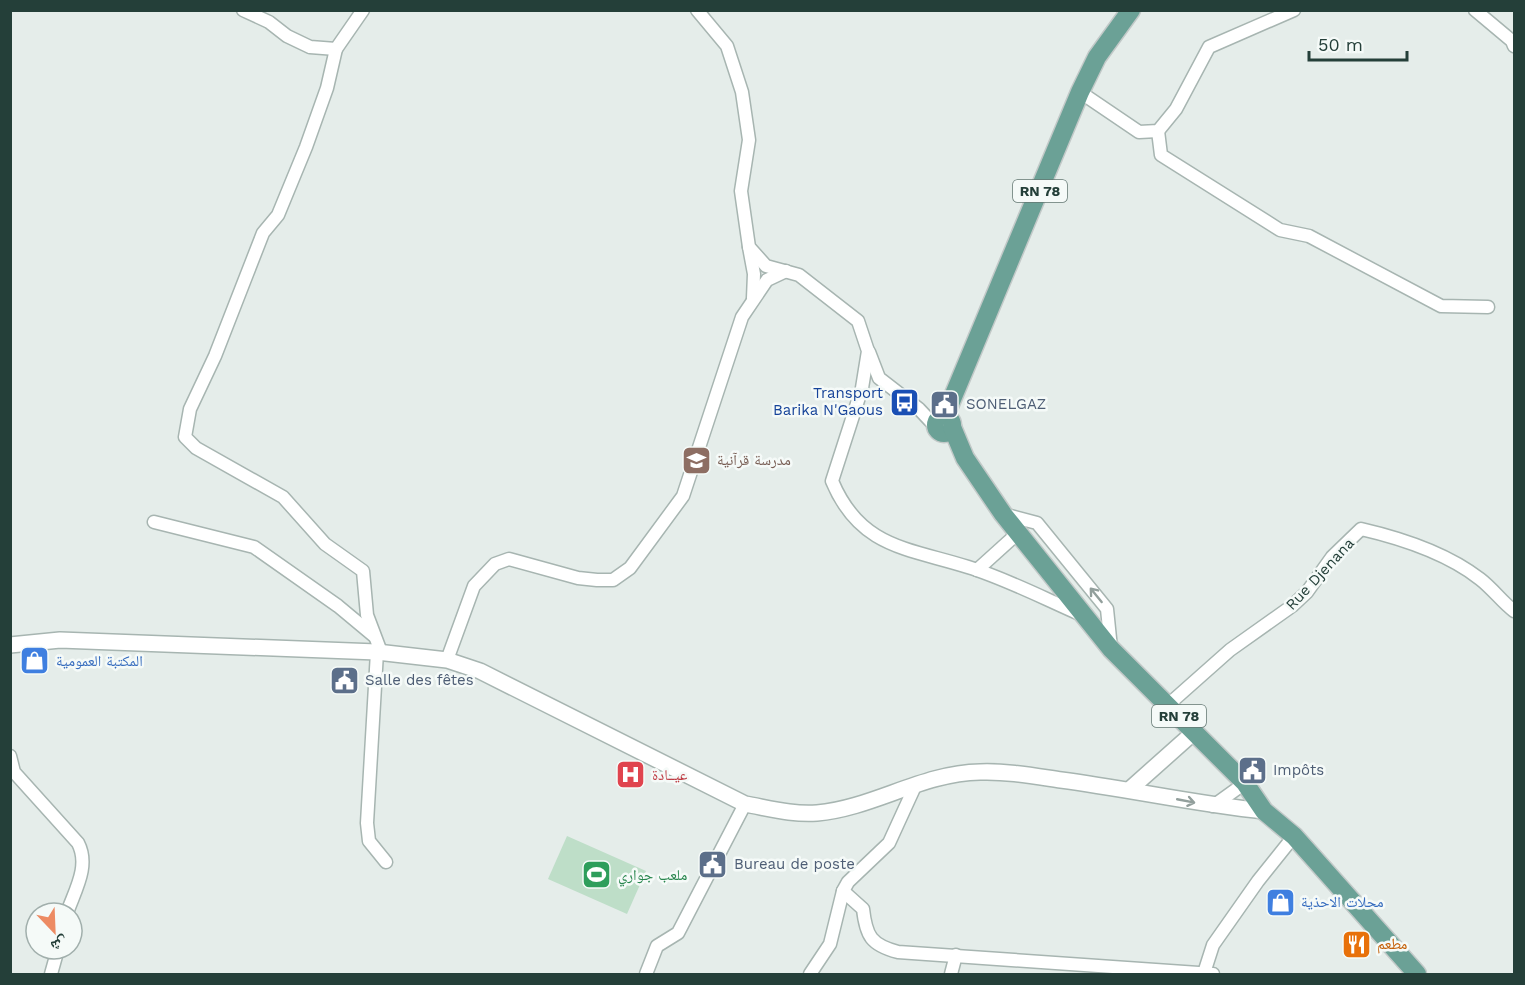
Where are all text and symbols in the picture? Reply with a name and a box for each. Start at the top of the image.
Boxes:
scale bar [1309,24,1406,62]
text: 50 m [1318,34,1363,55]
road number: RN 78 [1013,180,1067,202]
place label: Transport Barika N'Gaous [773,384,884,419]
bus stop icon: Transport Barika N'Gaous [888,386,920,418]
public building icon: SONELGAZ [929,388,961,420]
place label: SONELGAZ [966,395,1046,413]
school or university icon: مدرسة قرآنية [680,444,712,476]
place label: مدرسة قرآنية [717,451,791,469]
street label: Rue Djenana [1282,534,1358,614]
one-way arrow [1089,587,1102,603]
shop icon: المكتبة العمومية [19,645,51,677]
place label: المكتبة العمومية [56,652,143,670]
public building icon: Salle des fêtes [328,664,360,696]
place label: Salle des fêtes [365,671,474,689]
road number: RN 78 [1152,705,1206,727]
public building icon: Impôts [1236,754,1268,786]
hospital icon: عيــادة [615,759,647,791]
place label: Impôts [1273,761,1324,779]
place label: عيــادة [652,766,688,784]
one-way arrow [1176,796,1196,807]
public building icon: Bureau de poste [697,848,729,880]
place label: Bureau de poste [734,855,855,873]
sports icon: ملعب جواري [581,859,613,891]
place label: ملعب جواري [618,866,687,887]
shop icon: محلات الاحذية [1264,886,1296,918]
place label: محلات الاحذية [1301,893,1384,911]
north arrow [24,901,84,961]
restaurant icon: مطعم [1340,928,1372,960]
text: ش [48,932,71,956]
place label: مطعم [1377,935,1408,954]

